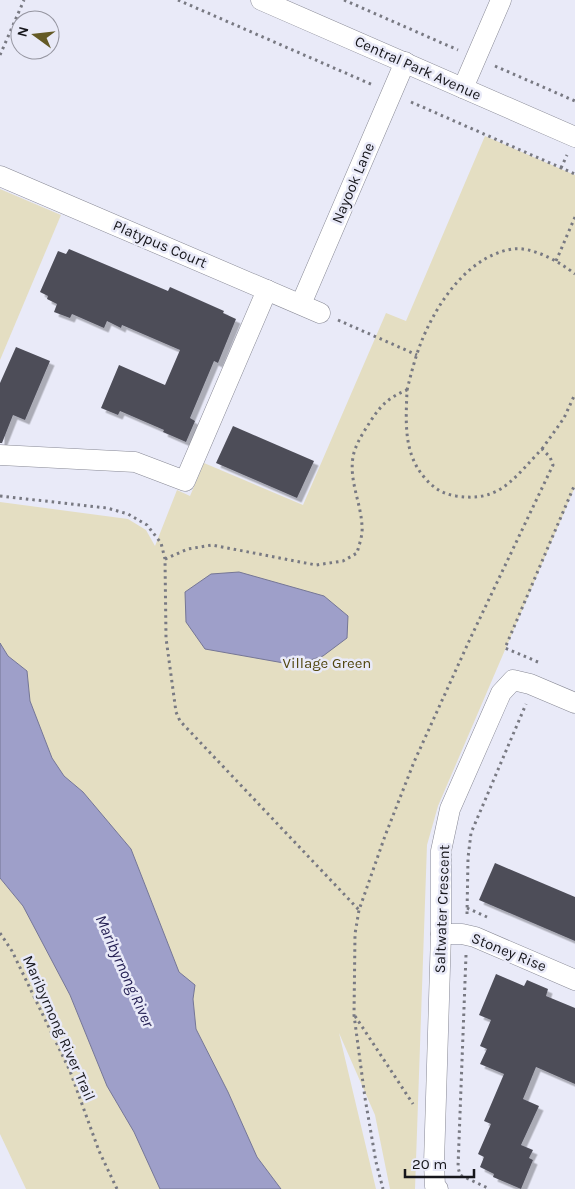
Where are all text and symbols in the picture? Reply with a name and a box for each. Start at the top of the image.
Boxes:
north arrow [10,10,60,60]
text: N [13,25,32,39]
street label: Central Park Avenue [352,32,484,104]
street label: Nayook Lane [328,140,378,226]
street label: Platypus Court [110,216,210,272]
park label: Village Green [283,654,371,672]
street label: Saltwater Crescent [431,844,453,974]
water label: Maribyrnong River [92,912,158,1031]
street label: Stoney Rise [469,929,549,975]
street label: Maribyrnong River Trail [19,953,99,1103]
scale bar [405,1146,474,1178]
text: 20 m [412,1155,447,1173]

